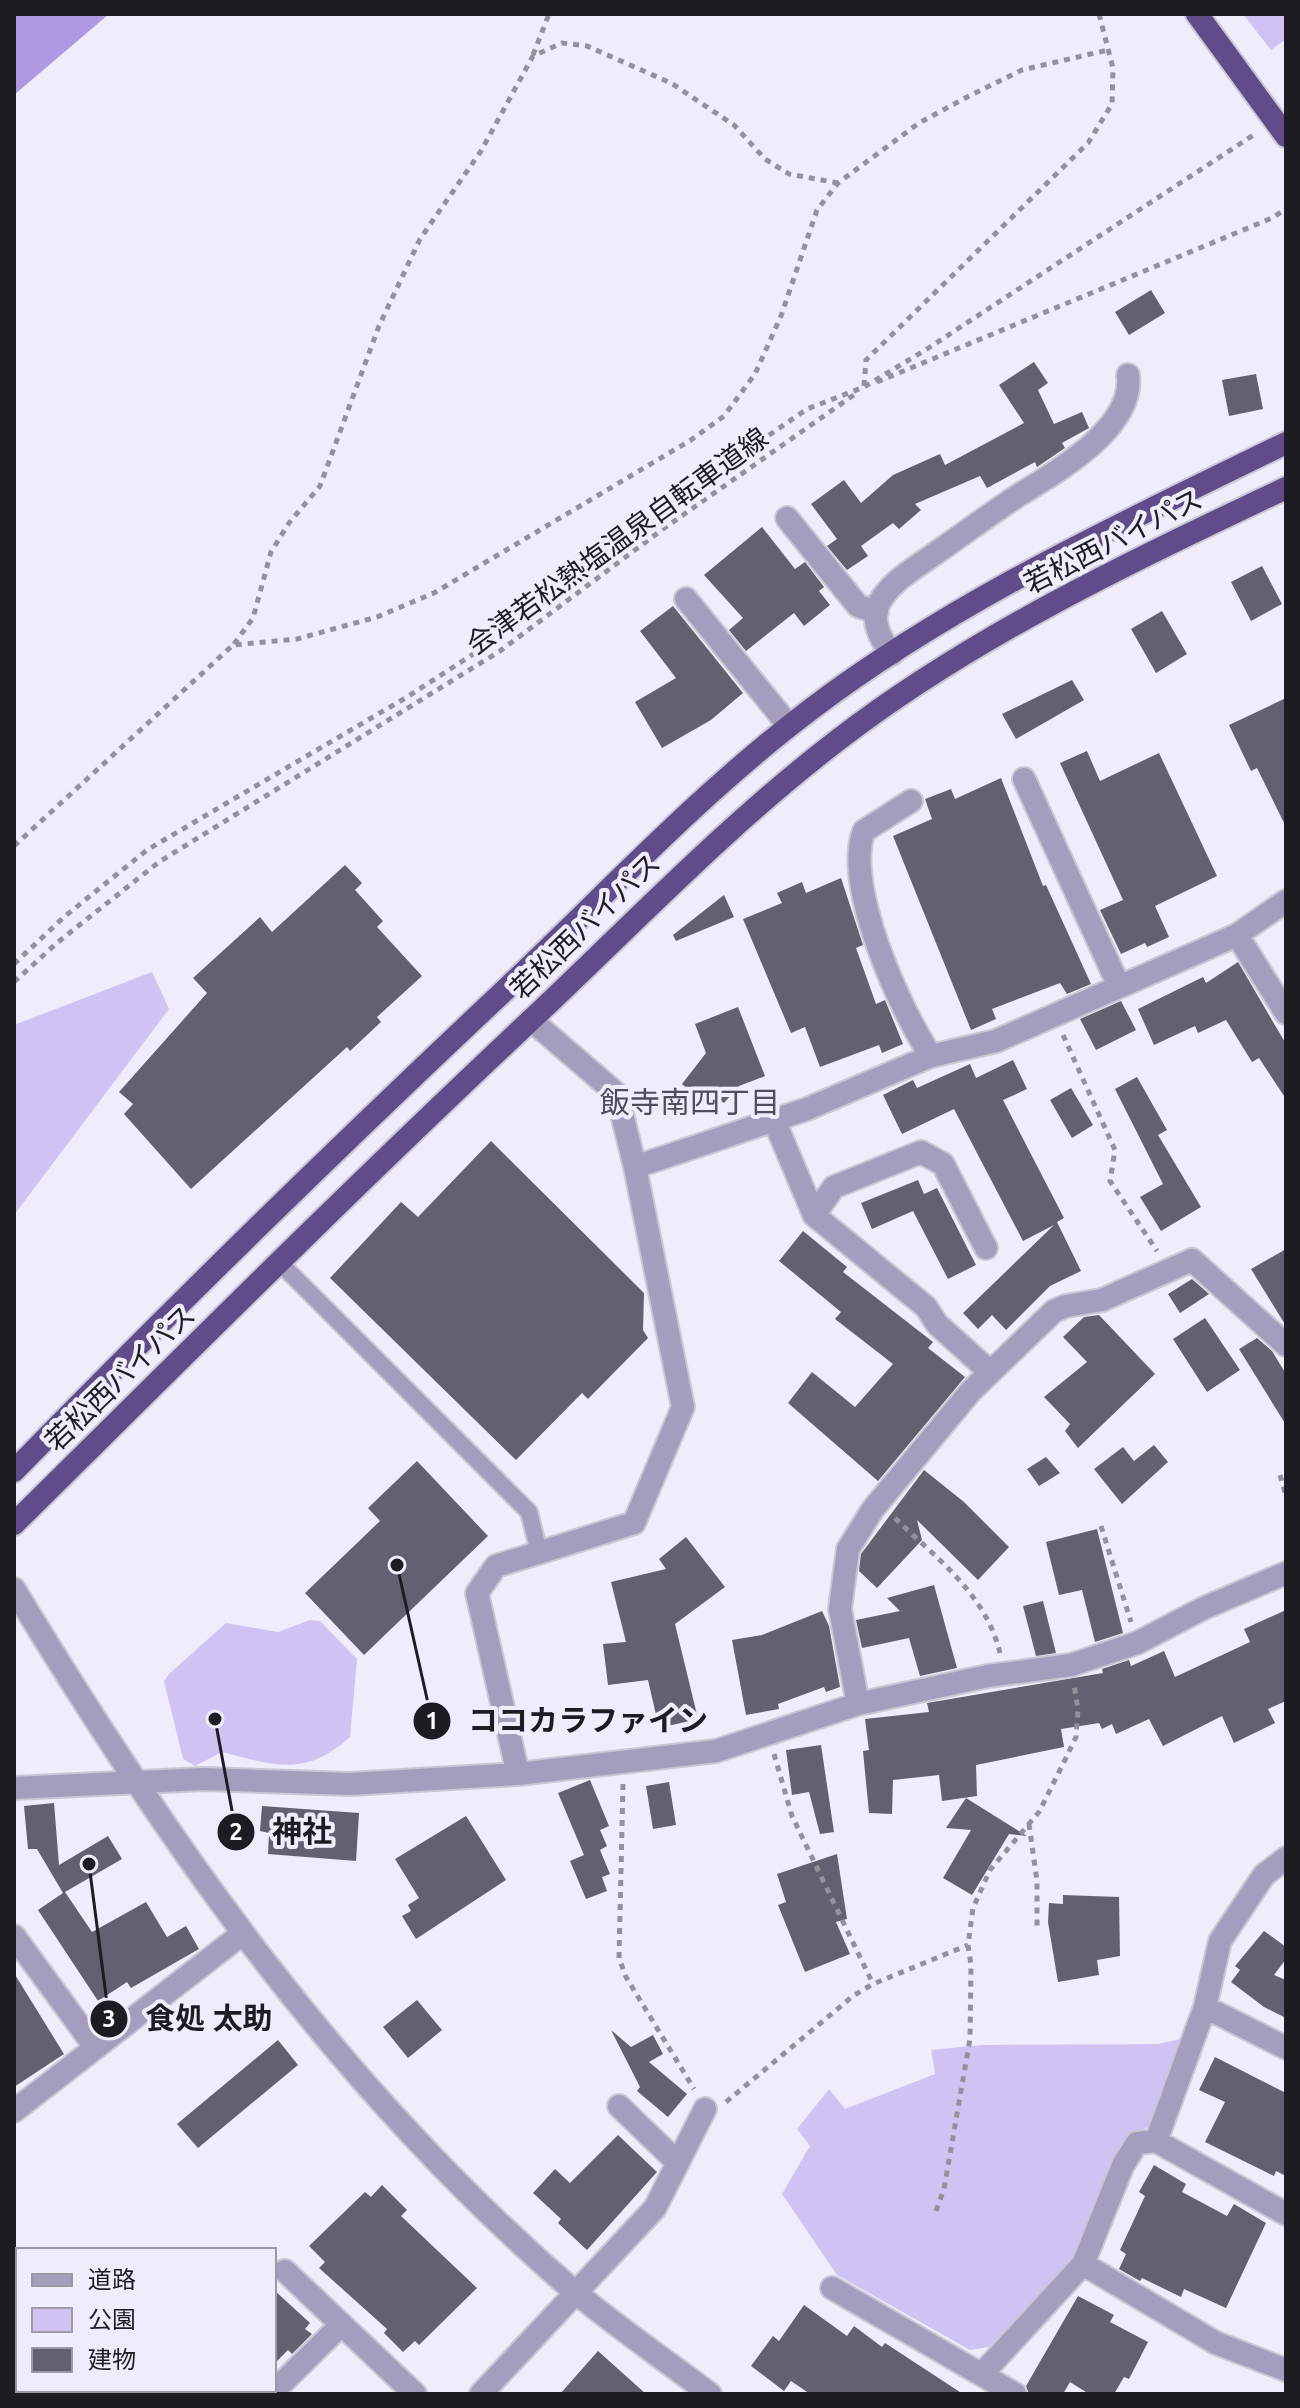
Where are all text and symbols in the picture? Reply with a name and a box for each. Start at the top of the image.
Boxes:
street label: 会津若松熱塩温泉自転車道線 [460,421,773,660]
street label: 若松西バイパス [1019,482,1207,599]
street label: 若松西バイパス [504,847,666,1005]
district label: 飯寺南四丁目 [600,1085,780,1119]
street label: 若松西バイパス [39,1299,201,1457]
callout: ココカラファイン [412,1694,724,1748]
text: ココカラファイン [468,1703,708,1737]
text: 1 [425,1707,439,1734]
callout: 神社 [216,1805,348,1859]
text: 神社 [272,1814,332,1848]
text: 2 [229,1818,243,1845]
callout: 食処 太助 [89,1992,288,2046]
text: 食処 太助 [145,2001,273,2035]
text: 3 [102,2005,116,2032]
legend [16,2248,276,2392]
text: 道路 [88,2266,136,2293]
text: 公園 [88,2306,136,2333]
text: 建物 [88,2346,136,2373]

